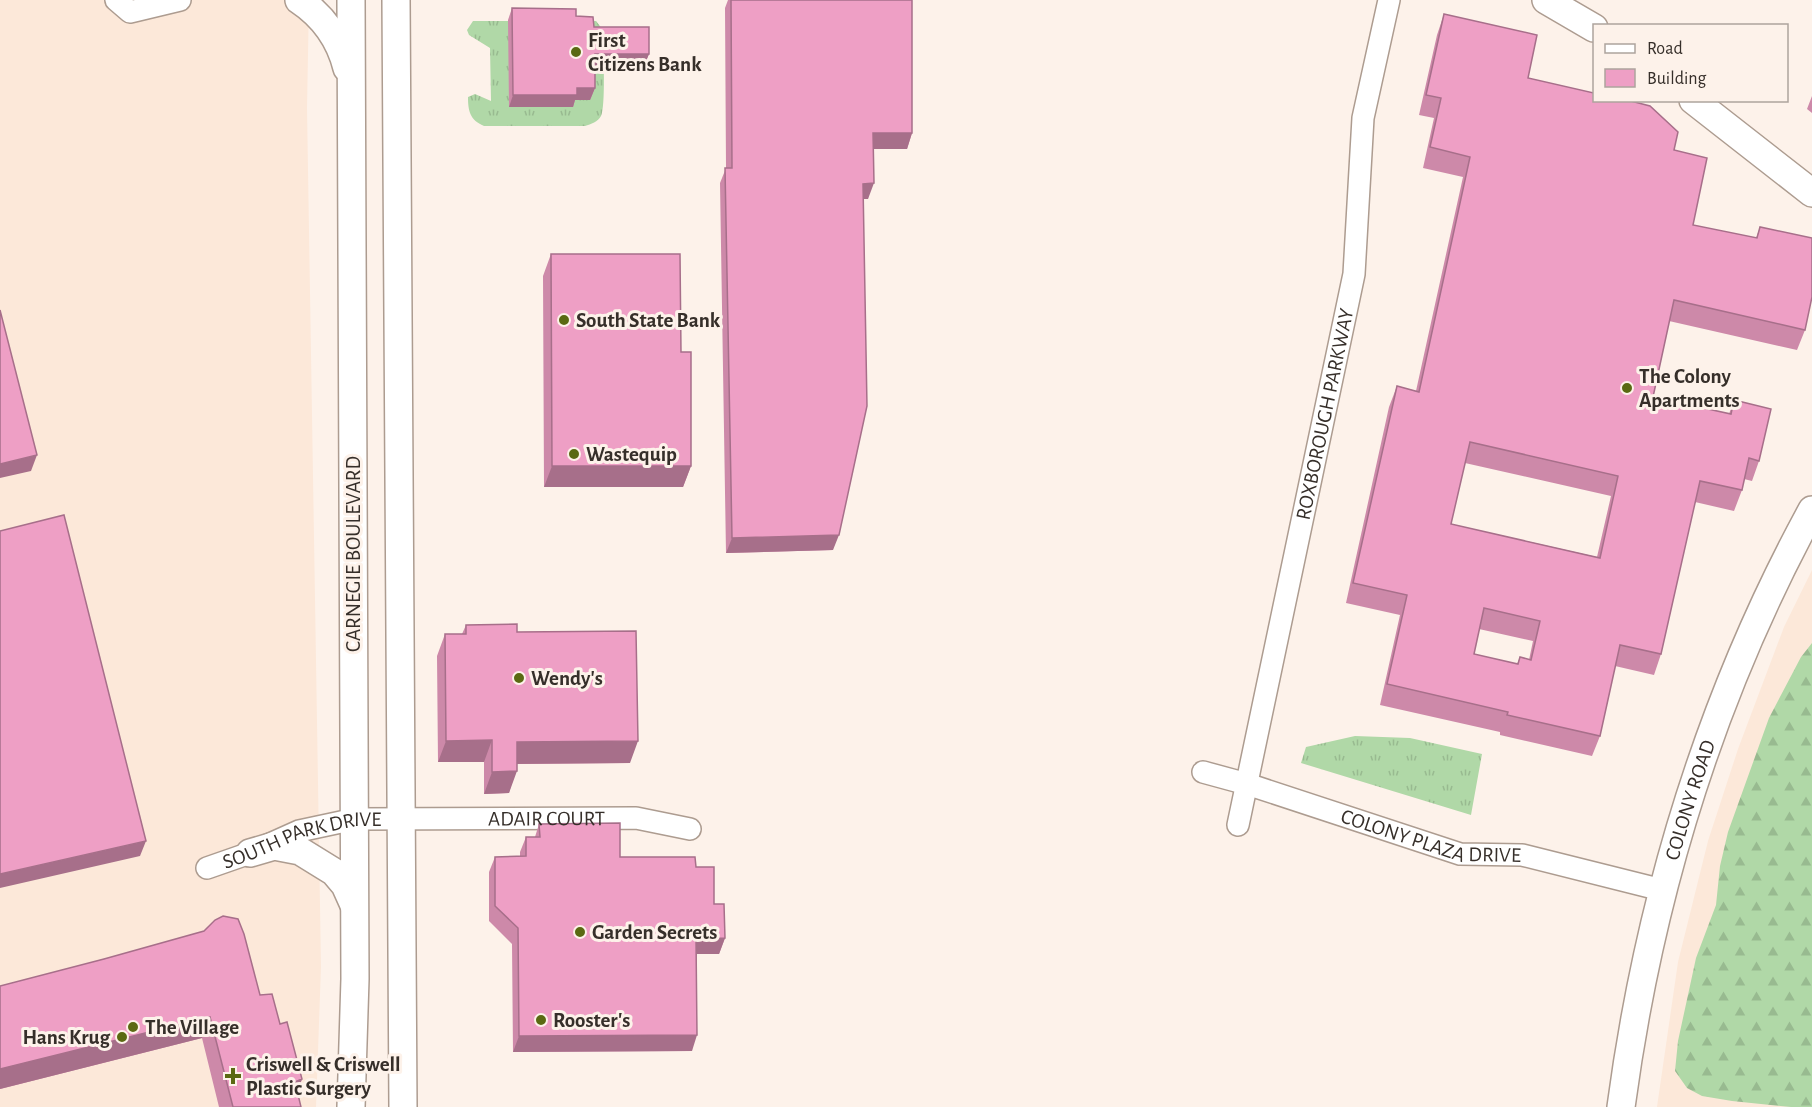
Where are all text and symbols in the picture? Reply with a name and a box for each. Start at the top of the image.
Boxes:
legend [1593,24,1788,102]
place label: First Citizens Bank [588,30,702,75]
text: Road [1647,40,1683,58]
marker: First Citizens Bank [569,45,583,59]
text: Building [1647,70,1707,88]
street label: ROXBOROUGH PARKWAY [1293,306,1357,522]
place label: South State Bank [576,310,721,331]
marker: South State Bank [557,313,571,327]
place label: The Colony Apartments [1639,366,1740,411]
marker: The Colony Apartments [1620,381,1634,395]
place label: Wastequip [586,444,677,465]
marker: Wastequip [567,447,581,461]
street label: CARNEGIE BOULEVARD [343,456,364,652]
place label: Wendy's [531,668,603,689]
marker: Wendy's [512,671,526,685]
street label: COLONY ROAD [1662,737,1719,863]
street label: COLONY PLAZA DRIVE [1338,806,1521,866]
street label: ADAIR COURT [488,808,605,830]
street label: SOUTH PARK DRIVE [220,809,381,873]
place label: Garden Secrets [592,922,717,943]
marker: Garden Secrets [573,925,587,939]
place label: Rooster's [553,1010,630,1031]
marker: Rooster's [534,1013,548,1027]
place label: The Village [145,1017,239,1038]
marker: The Village [126,1020,140,1034]
place label: Hans Krug [22,1027,110,1048]
marker: Hans Krug [115,1030,129,1044]
place label: Criswell & Criswell Plastic Surgery [246,1054,401,1099]
marker: Criswell & Criswell Plastic Surgery [224,1067,242,1085]

